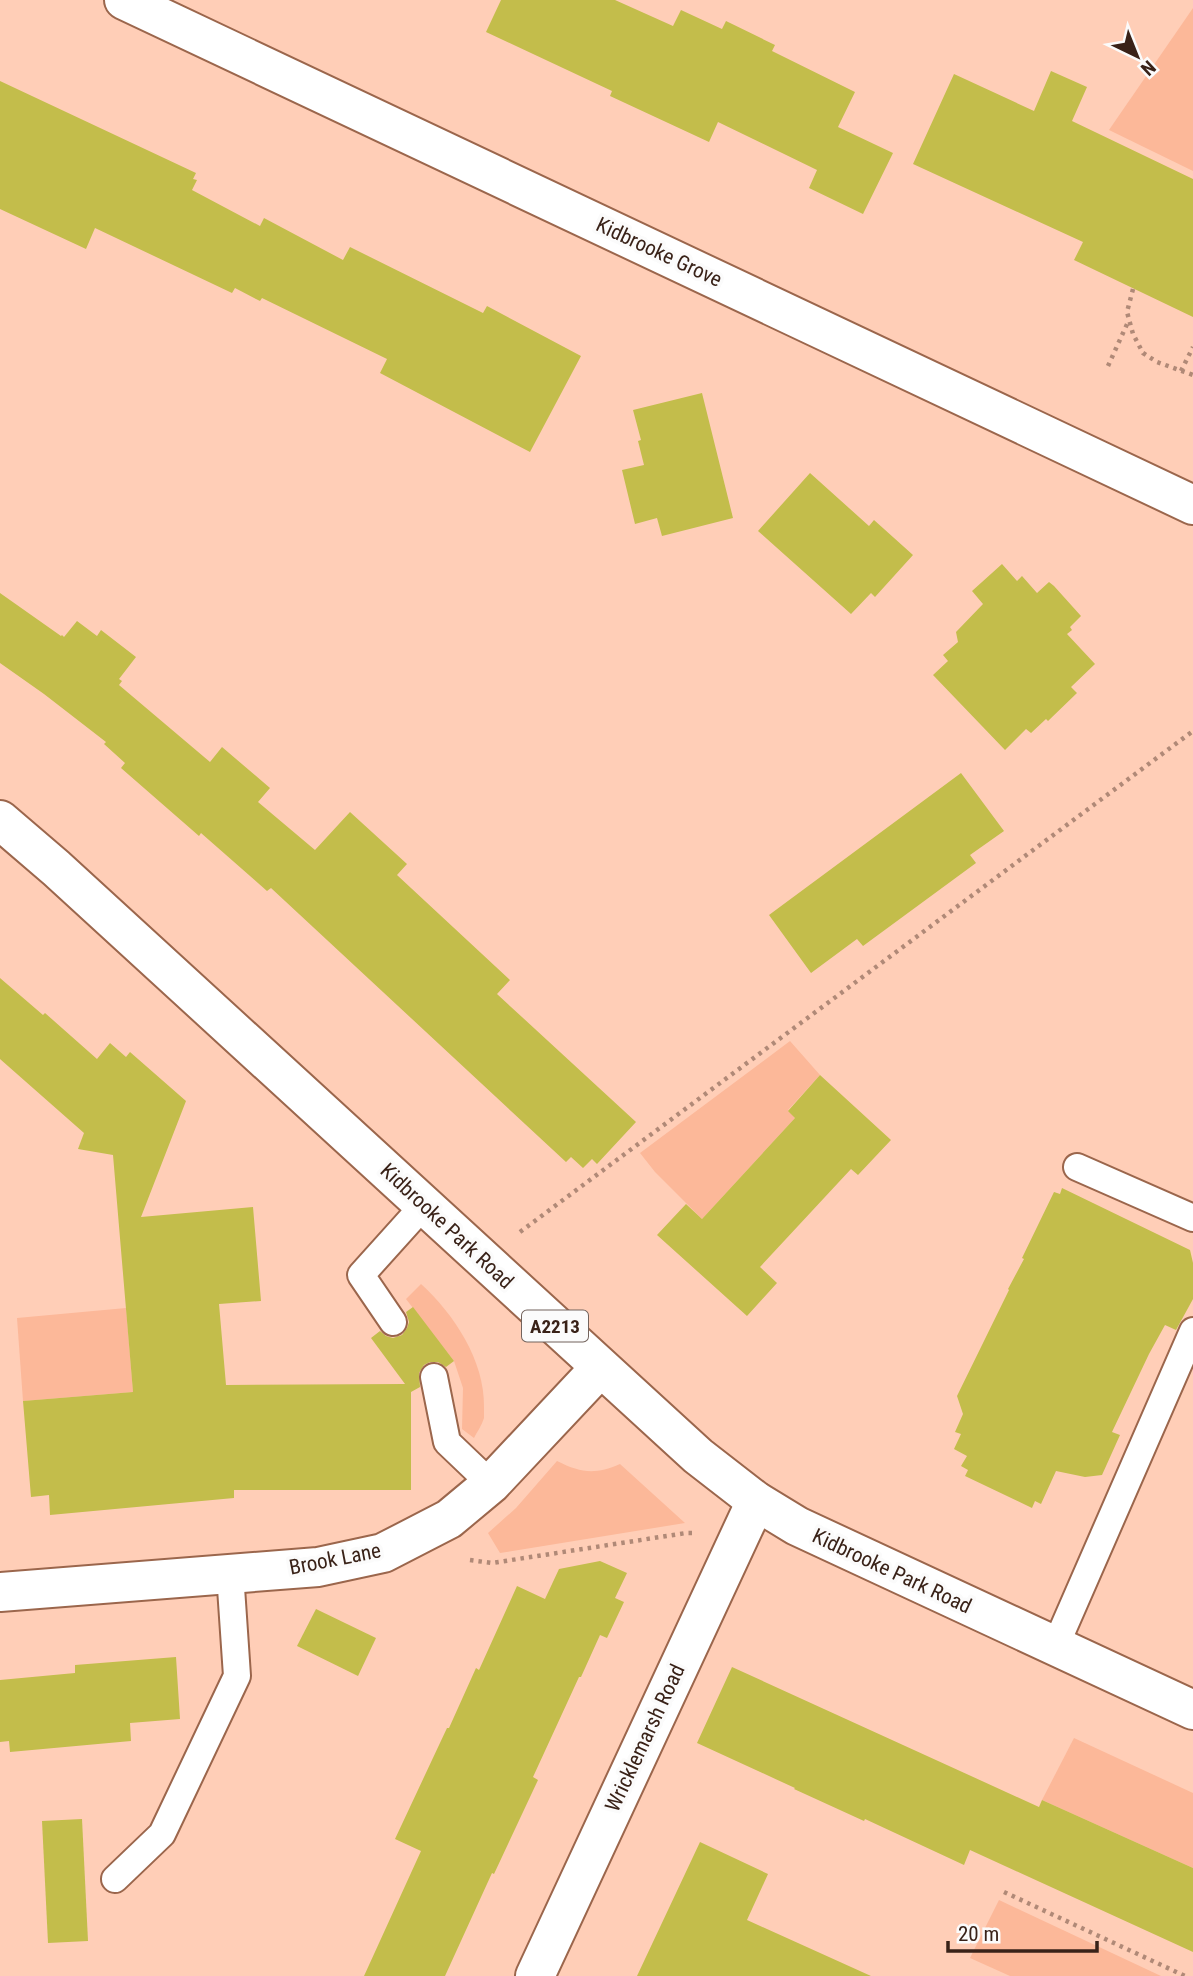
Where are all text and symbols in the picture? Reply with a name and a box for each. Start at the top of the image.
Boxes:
north arrow [1102,21,1172,91]
text: N [1136,56,1160,80]
street label: Kidbrooke Grove [592,212,726,292]
street label: Kidbrooke Park Road [376,1158,518,1294]
road number: A2213 [522,1310,588,1342]
street label: Kidbrooke Park Road [809,1524,975,1618]
street label: Brook Lane [287,1538,383,1580]
street label: Wricklemarsh Road [600,1661,690,1815]
scale bar [948,1910,1097,1954]
text: 20 m [958,1922,999,1946]

